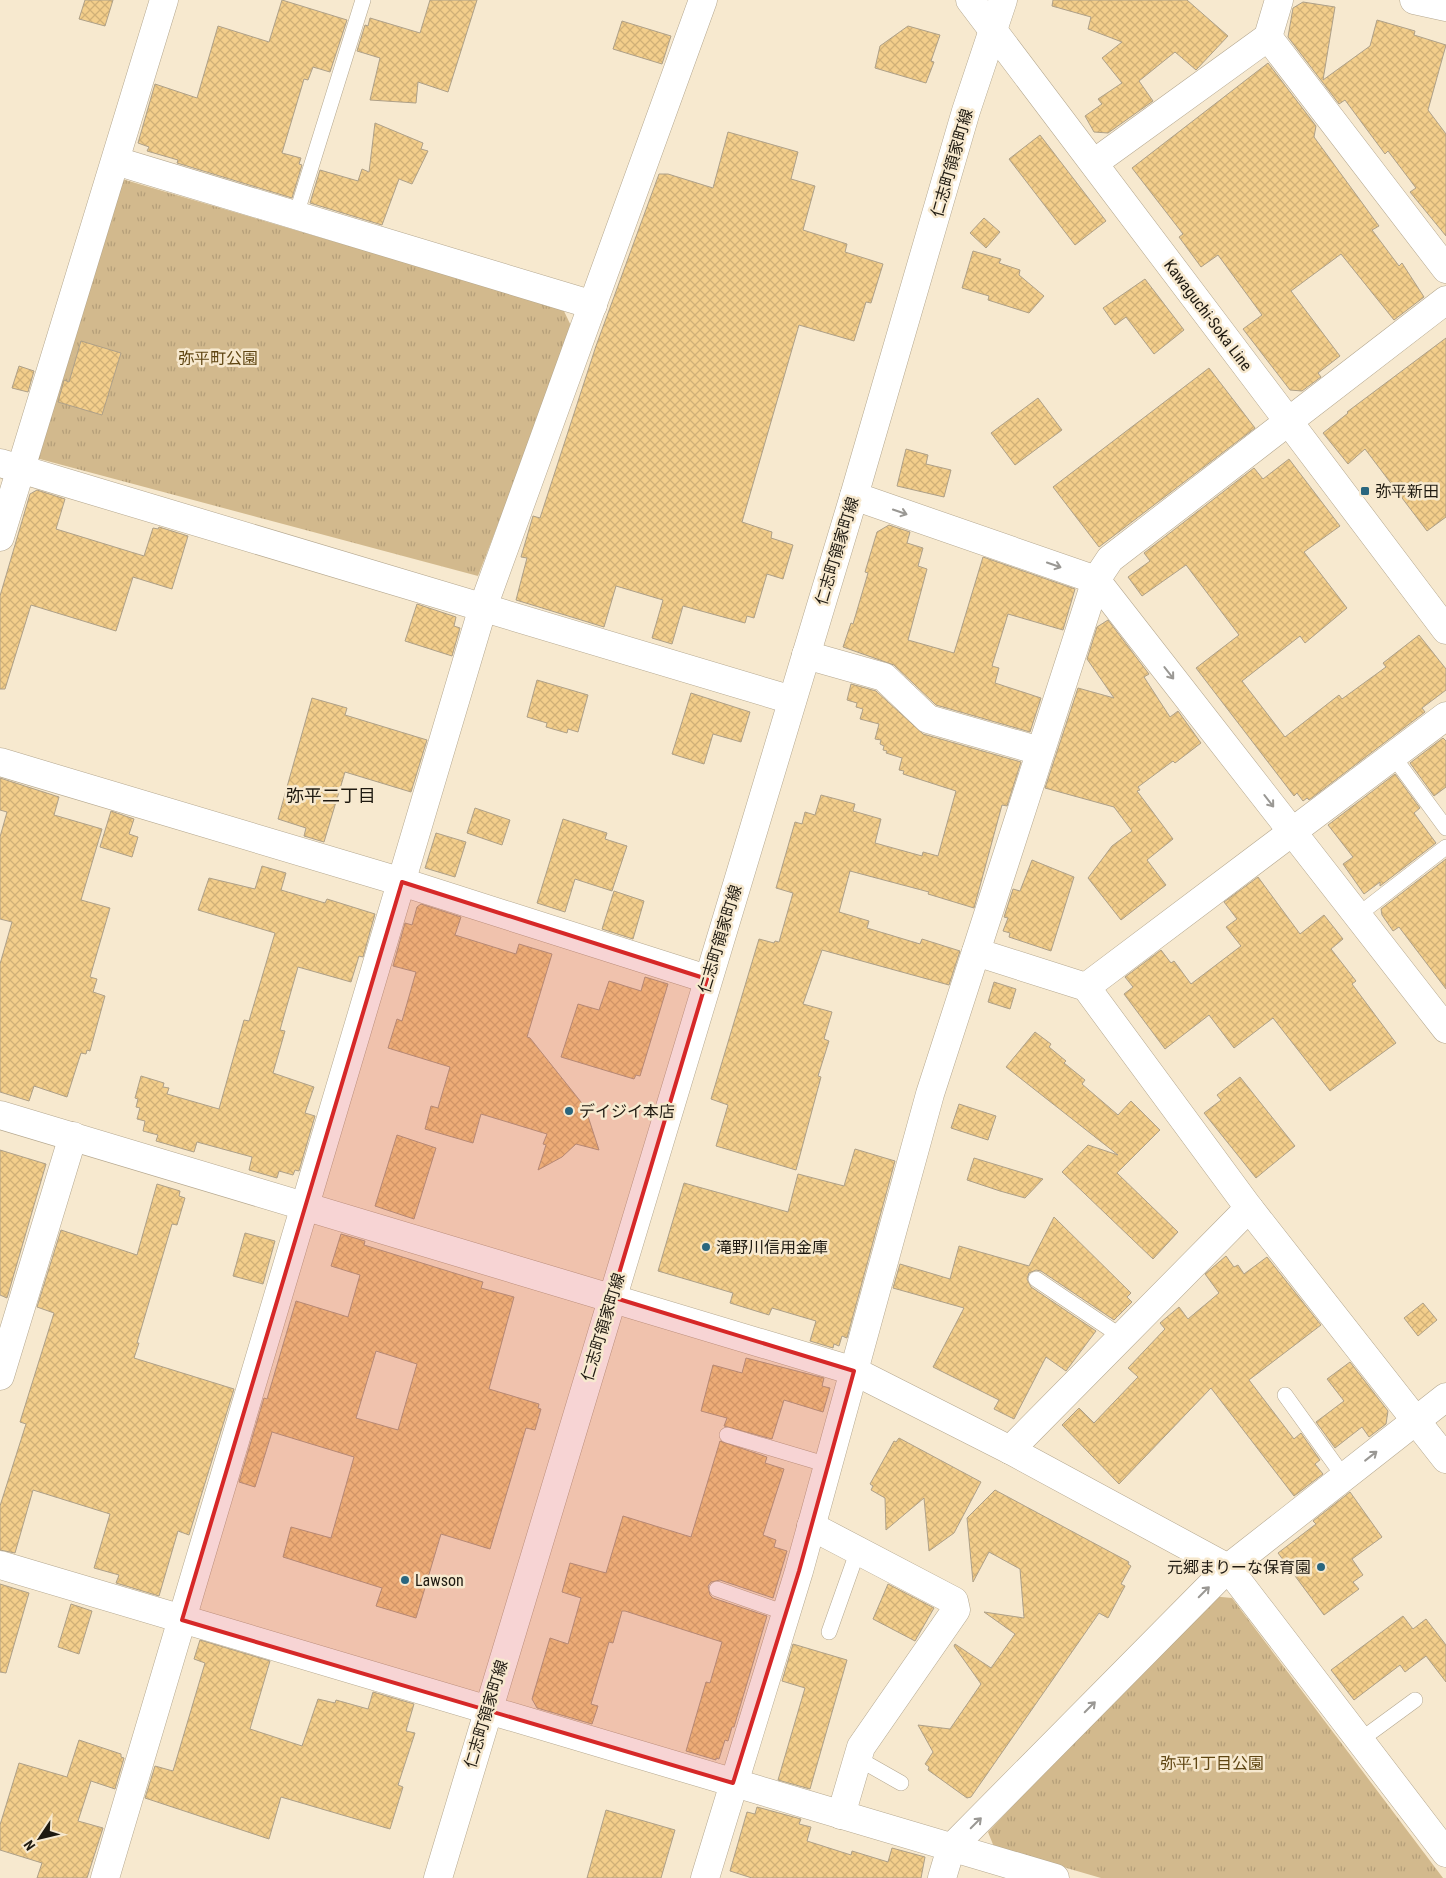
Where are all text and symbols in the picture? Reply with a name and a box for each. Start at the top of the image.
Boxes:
street label: 仁志町領家町線 [927,107,977,219]
street label: Kawaguchi-Soka Line [1160,256,1256,374]
park label: 弥平町公園 [178,349,258,368]
place label: 弥平新田 [1375,482,1439,501]
marker: 弥平新田 [1359,485,1371,497]
street label: 仁志町領家町線 [812,495,862,607]
one-way arrow [892,508,908,517]
one-way arrow [1046,561,1061,570]
one-way arrow [1163,666,1174,679]
district label: 弥平二丁目 [286,785,376,806]
one-way arrow [1263,794,1274,807]
street label: 仁志町領家町線 [695,883,745,995]
place label: デイジイ本店 [579,1102,675,1121]
marker: デイジイ本店 [563,1105,575,1117]
place label: 滝野川信用金庫 [716,1238,828,1257]
marker: 滝野川信用金庫 [700,1241,712,1253]
street label: 仁志町領家町線 [578,1271,628,1383]
one-way arrow [1364,1451,1377,1462]
place label: 元郷まりーな保育園 [1167,1558,1311,1577]
marker: 元郷まりーな保育園 [1315,1561,1327,1573]
place label: Lawson [415,1571,464,1590]
marker: Lawson [399,1574,411,1586]
one-way arrow [1198,1585,1210,1598]
street label: 仁志町領家町線 [461,1658,511,1770]
one-way arrow [1084,1701,1096,1714]
park label: 弥平1丁目公園 [1160,1754,1264,1773]
north arrow [15,1813,65,1863]
one-way arrow [969,1817,982,1829]
text: N [20,1837,38,1854]

